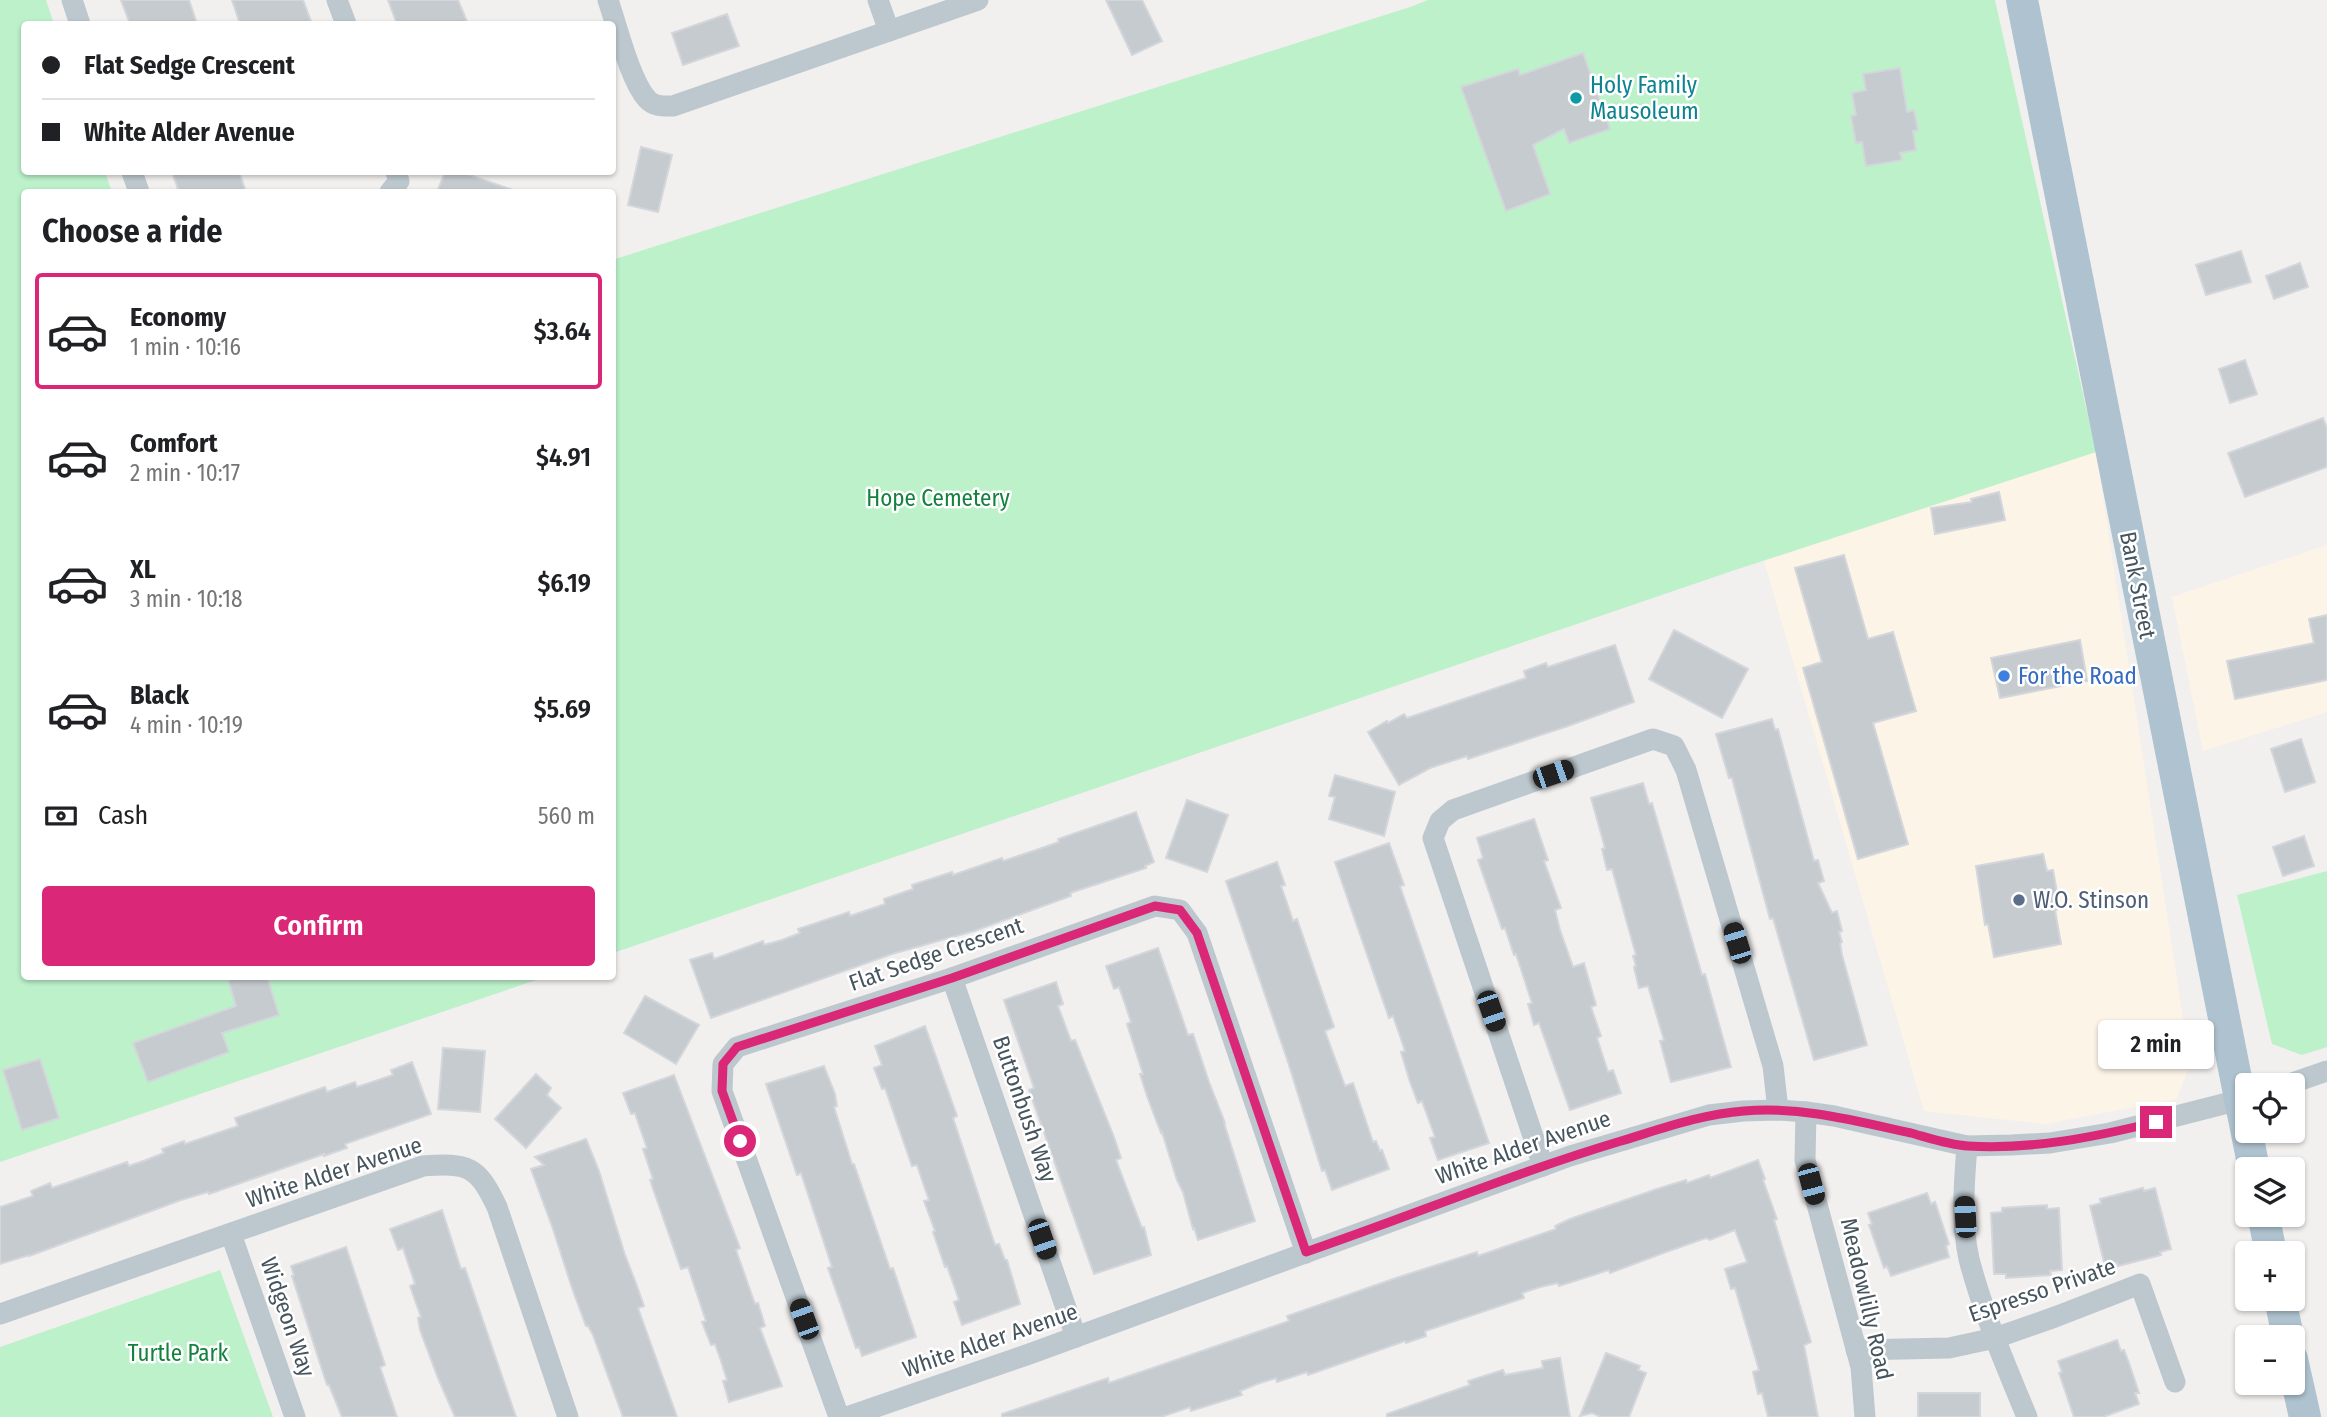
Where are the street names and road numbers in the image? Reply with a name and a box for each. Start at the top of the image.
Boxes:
street label: Bank Street [2114,529,2162,641]
street label: Flat Sedge Crescent [845,911,1027,997]
street label: Buttonbush Way [987,1032,1063,1187]
street label: White Alder Avenue [1432,1104,1614,1190]
street label: White Alder Avenue [242,1130,426,1214]
street label: Meadowlilly Road [1835,1215,1899,1383]
street label: Espresso Private [1965,1252,2119,1328]
street label: Widgeon Way [254,1254,322,1381]
street label: White Alder Avenue [899,1297,1081,1383]

